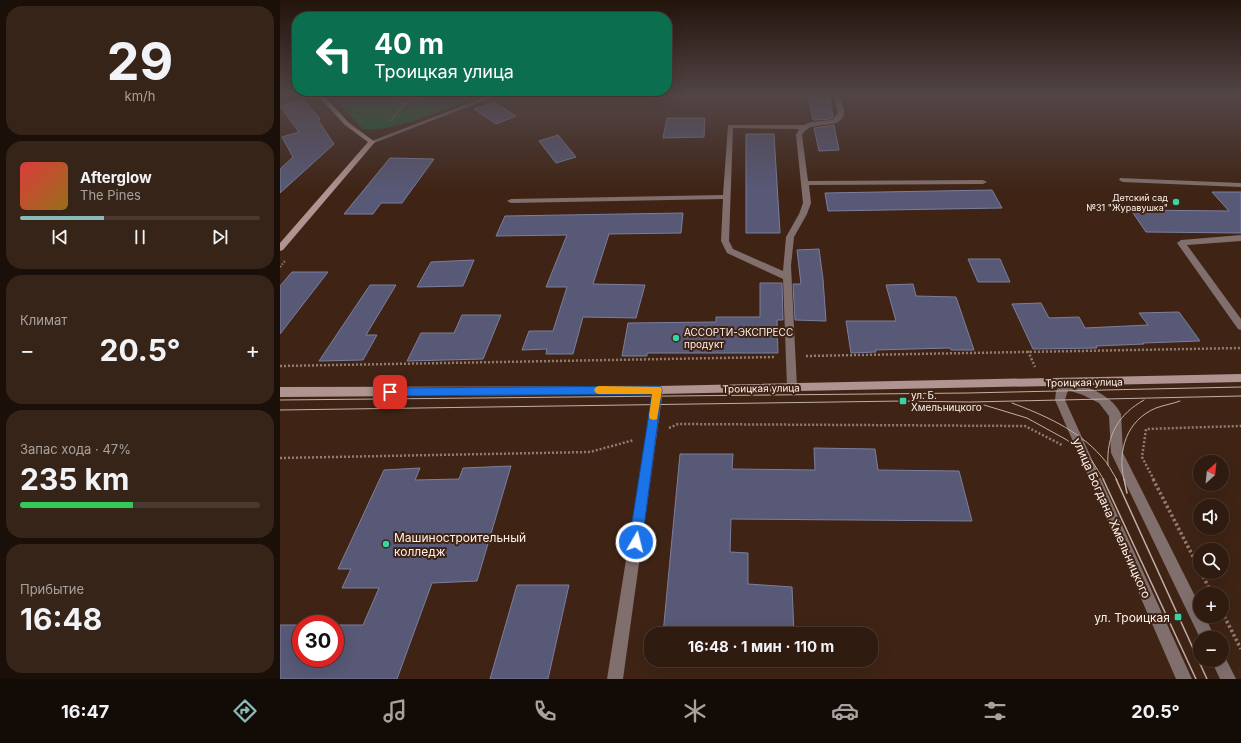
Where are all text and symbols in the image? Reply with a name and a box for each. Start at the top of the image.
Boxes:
text: 40 m [374,27,444,61]
icon: left [308,28,360,80]
text: 29 [107,30,173,93]
text: Троицкая улица [374,61,514,82]
text: km/h [125,88,155,104]
text: Afterglow [80,168,152,187]
text: The Pines [80,187,141,203]
place label: Детский сад №31 "Журавушка" [1086,192,1168,213]
marker: Детский сад №31 "Журавушка" [1171,197,1181,207]
icon: previous [49,226,71,248]
icon: pause [129,226,151,248]
icon: next [209,226,231,248]
text: Климат [20,312,67,328]
place label: АССОРТИ-ЭКСПРЕСС продукт [684,326,793,350]
text: 20.5° [100,332,180,368]
marker: АССОРТИ-ЭКСПРЕСС продукт [671,333,681,343]
text: − [20,337,35,363]
text: + [245,337,260,363]
pin [373,375,407,409]
street label: Троицкая улица [1045,375,1123,389]
icon: arrive [379,381,401,403]
street label: Троицкая улица [722,381,800,395]
place label: ул. Б. Хмельницкого [911,389,982,413]
marker: ул. Б. Хмельницкого [898,396,908,406]
street label: улица Богдана Хмельницкого [1070,435,1154,601]
text: Запас хода · 47% [20,441,131,457]
north arrow [1193,455,1229,491]
map controls [1193,455,1229,667]
text: 235 km [20,461,129,497]
button: sound [1193,499,1229,535]
position arrow [615,521,657,563]
place label: Машиностроительный колледж [394,530,526,559]
marker: Машиностроительный колледж [381,539,391,549]
button: search [1193,543,1229,579]
text: Прибытие [20,581,84,597]
button: + [1193,587,1229,623]
text: 16:48 [20,601,102,637]
place label: ул. Троицкая [1094,610,1170,625]
marker: ул. Троицкая [1173,612,1183,622]
speed limit sign: 30 [292,615,344,667]
button: − [1193,631,1229,667]
text: 16:48 · 1 мин · 110 m [688,637,834,656]
icon: directions [231,697,259,725]
icon: music [381,697,409,725]
icon: phone [531,697,559,725]
icon: climate [681,697,709,725]
icon: car [831,697,859,725]
icon: filters [981,697,1009,725]
text: 16:47 [61,701,109,722]
text: 20.5° [1131,701,1180,722]

